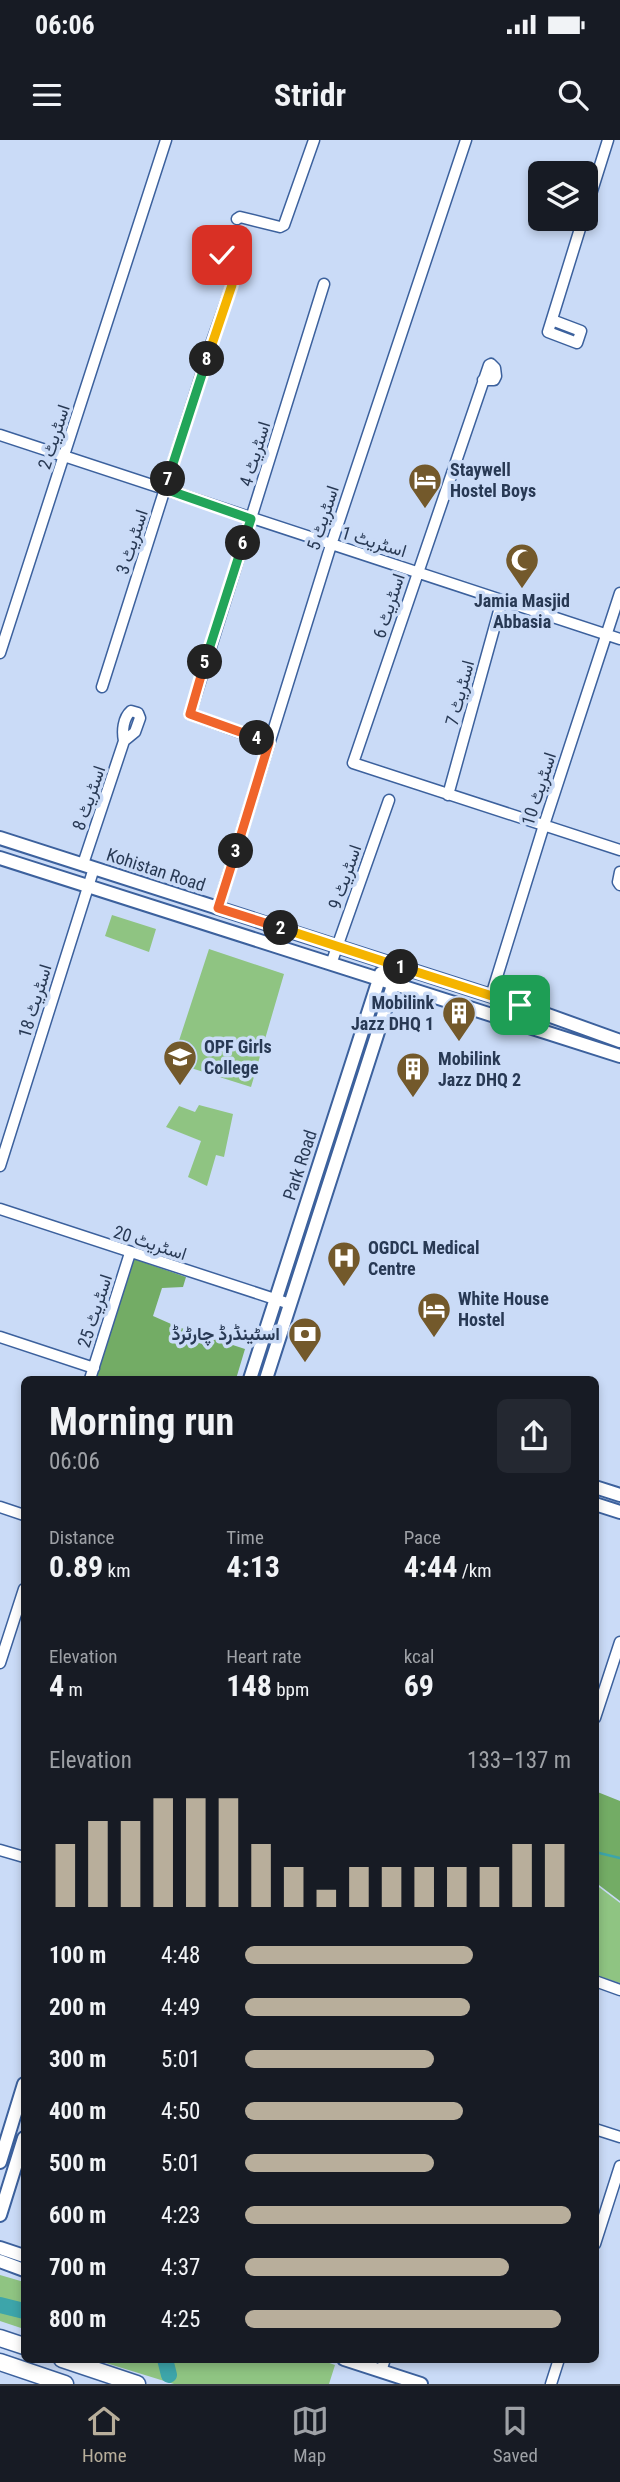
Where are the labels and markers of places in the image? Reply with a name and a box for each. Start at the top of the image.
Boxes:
pin [192,225,252,285]
pin: 8 [190,342,224,376]
place label: Staywell Hostel Boys [450,459,536,501]
hotel icon: Staywell Hostel Boys [406,461,444,510]
pin: 7 [150,462,186,496]
pin: 6 [226,526,260,560]
mosque icon: Jamia Masjid Abbasia [503,541,541,590]
place label: Jamia Masjid Abbasia [474,590,570,632]
pin: 5 [188,644,222,680]
pin: 4 [240,720,274,756]
pin: 3 [218,834,254,868]
pin: 2 [264,910,298,946]
pin: 1 [384,950,418,984]
pin [490,975,550,1035]
place label: Mobilink Jazz DHQ 1 [351,992,434,1034]
building icon: Mobilink Jazz DHQ 1 [440,994,478,1043]
place label: OPF Girls College [204,1036,272,1078]
school or university icon: OPF Girls College [161,1038,199,1087]
place label: Mobilink Jazz DHQ 2 [438,1048,521,1090]
building icon: Mobilink Jazz DHQ 2 [394,1050,432,1099]
place label: OGDCL Medical Centre [368,1237,480,1279]
hospital icon: OGDCL Medical Centre [325,1239,363,1288]
place label: White House Hostel [458,1288,549,1330]
hotel icon: White House Hostel [415,1290,453,1339]
bank icon: اسٹینڈرڈ چارٹرڈ [286,1315,324,1364]
place label: اسٹینڈرڈ چارٹرڈ [172,1323,280,1346]

